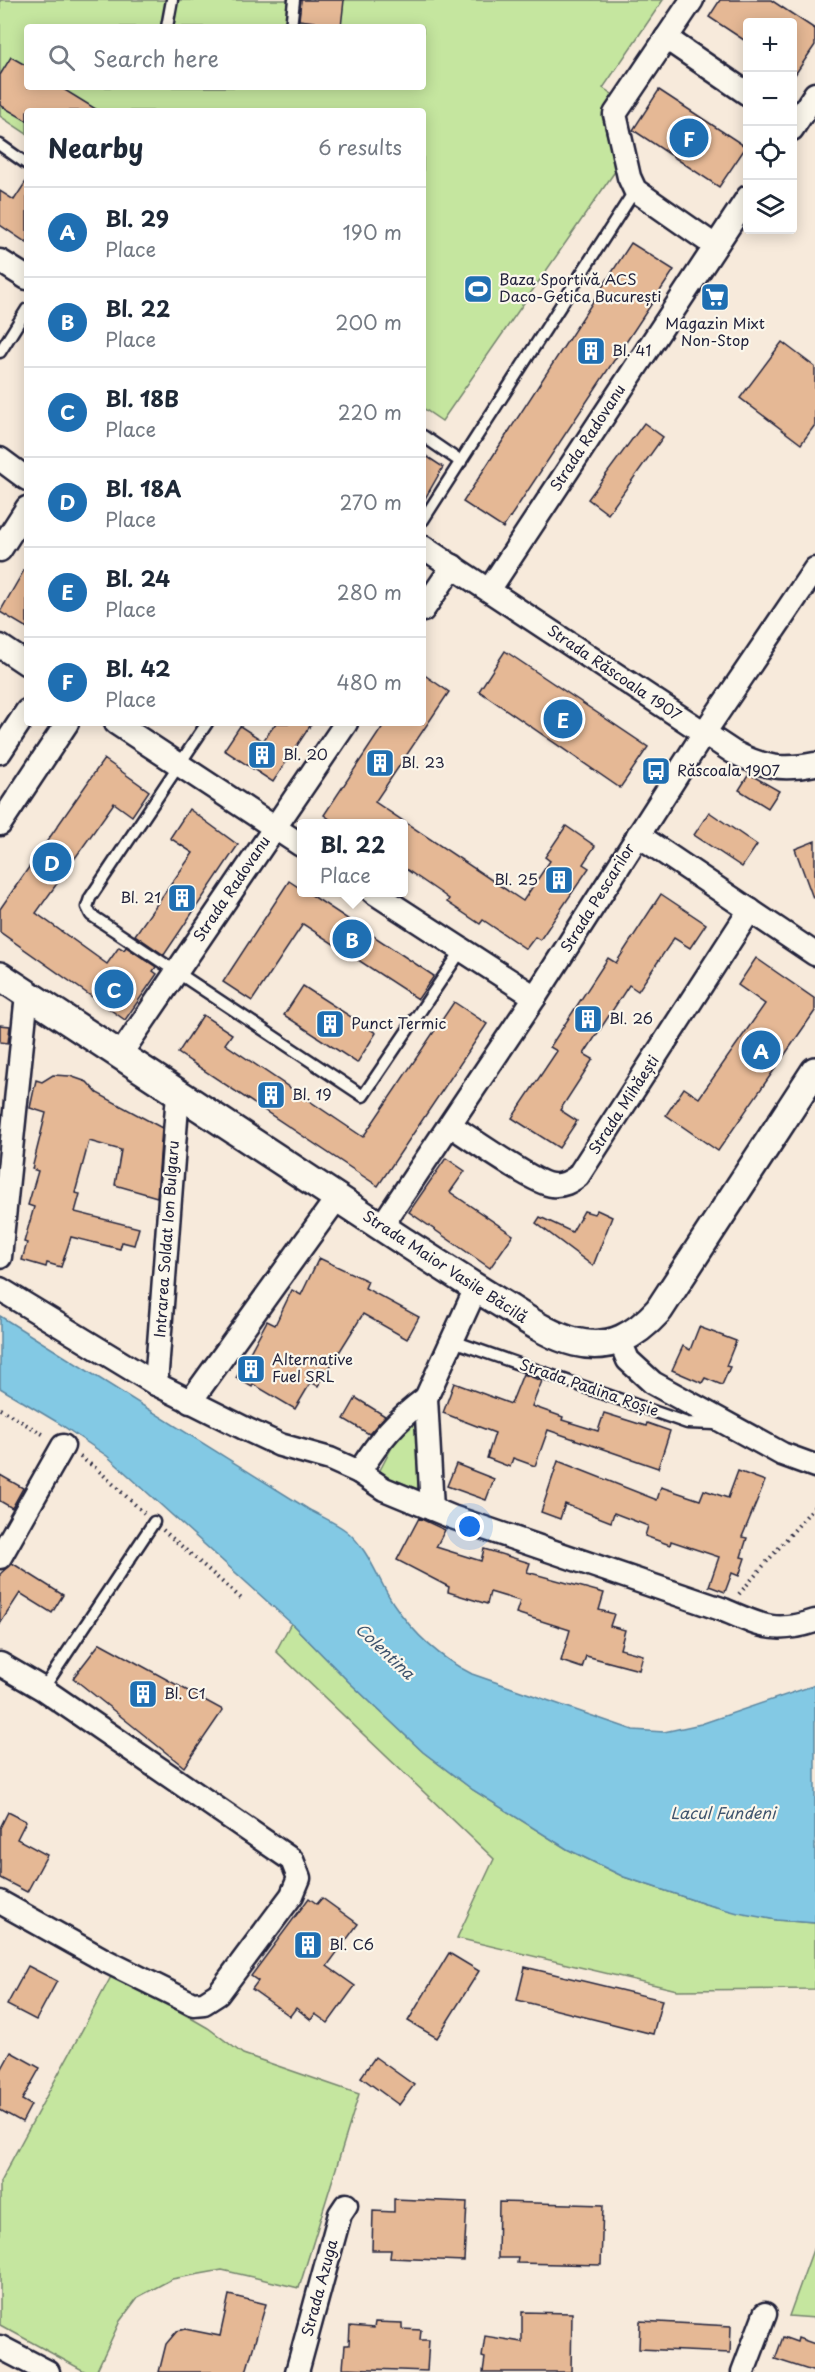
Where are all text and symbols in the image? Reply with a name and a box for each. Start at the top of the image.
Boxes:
map controls [743,18,797,234]
button: + [743,18,797,72]
search box [24,24,426,90]
icon: search [45,41,78,74]
text: Search here [93,41,219,74]
button: − [743,72,797,126]
pin: F [670,116,708,160]
button: locate [743,126,797,180]
text: Nearby [48,128,143,167]
text: 6 results [318,132,402,162]
button: layers [743,180,797,234]
text: Bl. 29 [105,201,169,234]
text: A [60,217,75,247]
text: 190 m [343,217,402,247]
text: Place [105,234,156,264]
place label: Baza Sportivă ACS Daco-Getica București [499,267,661,307]
sports icon: Baza Sportivă ACS Daco-Getica București [462,273,494,305]
supermarket icon: Magazin Mixt Non-Stop [699,281,731,313]
text: Bl. 22 [105,291,170,324]
text: B [61,307,74,337]
text: 200 m [335,307,402,337]
place label: Magazin Mixt Non-Stop [665,311,765,351]
text: Place [105,324,156,354]
building icon: Bl. 41 [575,335,607,367]
place label: Bl. 41 [612,338,651,361]
street label: Strada Radovanu [543,379,630,495]
text: Bl. 18B [105,381,179,414]
text: C [60,397,75,427]
text: 220 m [338,397,402,427]
text: Place [105,414,156,444]
text: Bl. 18A [105,471,181,504]
text: D [60,487,75,517]
text: 270 m [339,487,402,517]
text: Place [105,504,156,534]
text: Bl. 24 [105,561,170,594]
text: E [61,577,74,607]
text: 280 m [337,577,402,607]
text: Place [105,594,156,624]
street label: Strada Răscoala 1907 [543,618,687,726]
text: Bl. 42 [105,651,170,684]
text: F [62,667,73,697]
text: 480 m [337,667,402,697]
text: Place [105,684,156,714]
pin: E [544,696,582,742]
building icon: Bl. 20 [246,739,278,771]
place label: Bl. 20 [283,742,328,765]
building icon: Bl. 23 [364,747,396,779]
place label: Bl. 23 [401,750,445,773]
bus stop icon: Răscoala 1907 [640,755,672,787]
place label: Răscoala 1907 [677,758,780,781]
popup [297,819,408,897]
text: Bl. 22 [320,827,385,860]
street label: Strada Radovanu [187,830,275,946]
street label: Strada Pescarilor [554,838,640,956]
pin: D [32,840,72,884]
text: Place [320,860,371,890]
building icon: Bl. 25 [543,864,575,896]
place label: Bl. 25 [494,867,538,890]
building icon: Bl. 21 [166,882,198,914]
place label: Bl. 21 [120,885,161,908]
pin: B [332,916,372,962]
pin: C [94,966,134,1012]
building icon: Bl. 26 [572,1003,604,1035]
place label: Bl. 26 [609,1006,653,1029]
building icon: Punct Termic [314,1008,346,1040]
place label: Punct Termic [351,1011,446,1034]
pin: A [742,1028,780,1072]
street label: Strada Mihăești [582,1050,664,1159]
building icon: Bl. 19 [255,1079,287,1111]
place label: Bl. 19 [292,1082,332,1105]
street label: Intrarea Soldat Ion Bulgaru [147,1139,184,1338]
street label: Strada Maior Vasile Băcilă [359,1204,533,1328]
place label: Alternative Fuel SRL [272,1347,353,1387]
street label: Strada Padina Roșie [517,1352,662,1421]
building icon: Alternative Fuel SRL [235,1353,267,1385]
your location [455,1512,484,1541]
water label: Colentina [351,1617,421,1685]
building icon: Bl. C1 [127,1678,159,1710]
place label: Bl. C1 [164,1681,205,1704]
water label: Lacul Fundeni [671,1800,778,1824]
building icon: Bl. C6 [292,1929,324,1961]
place label: Bl. C6 [329,1932,374,1955]
street label: Strada Azuga [295,2236,343,2339]

